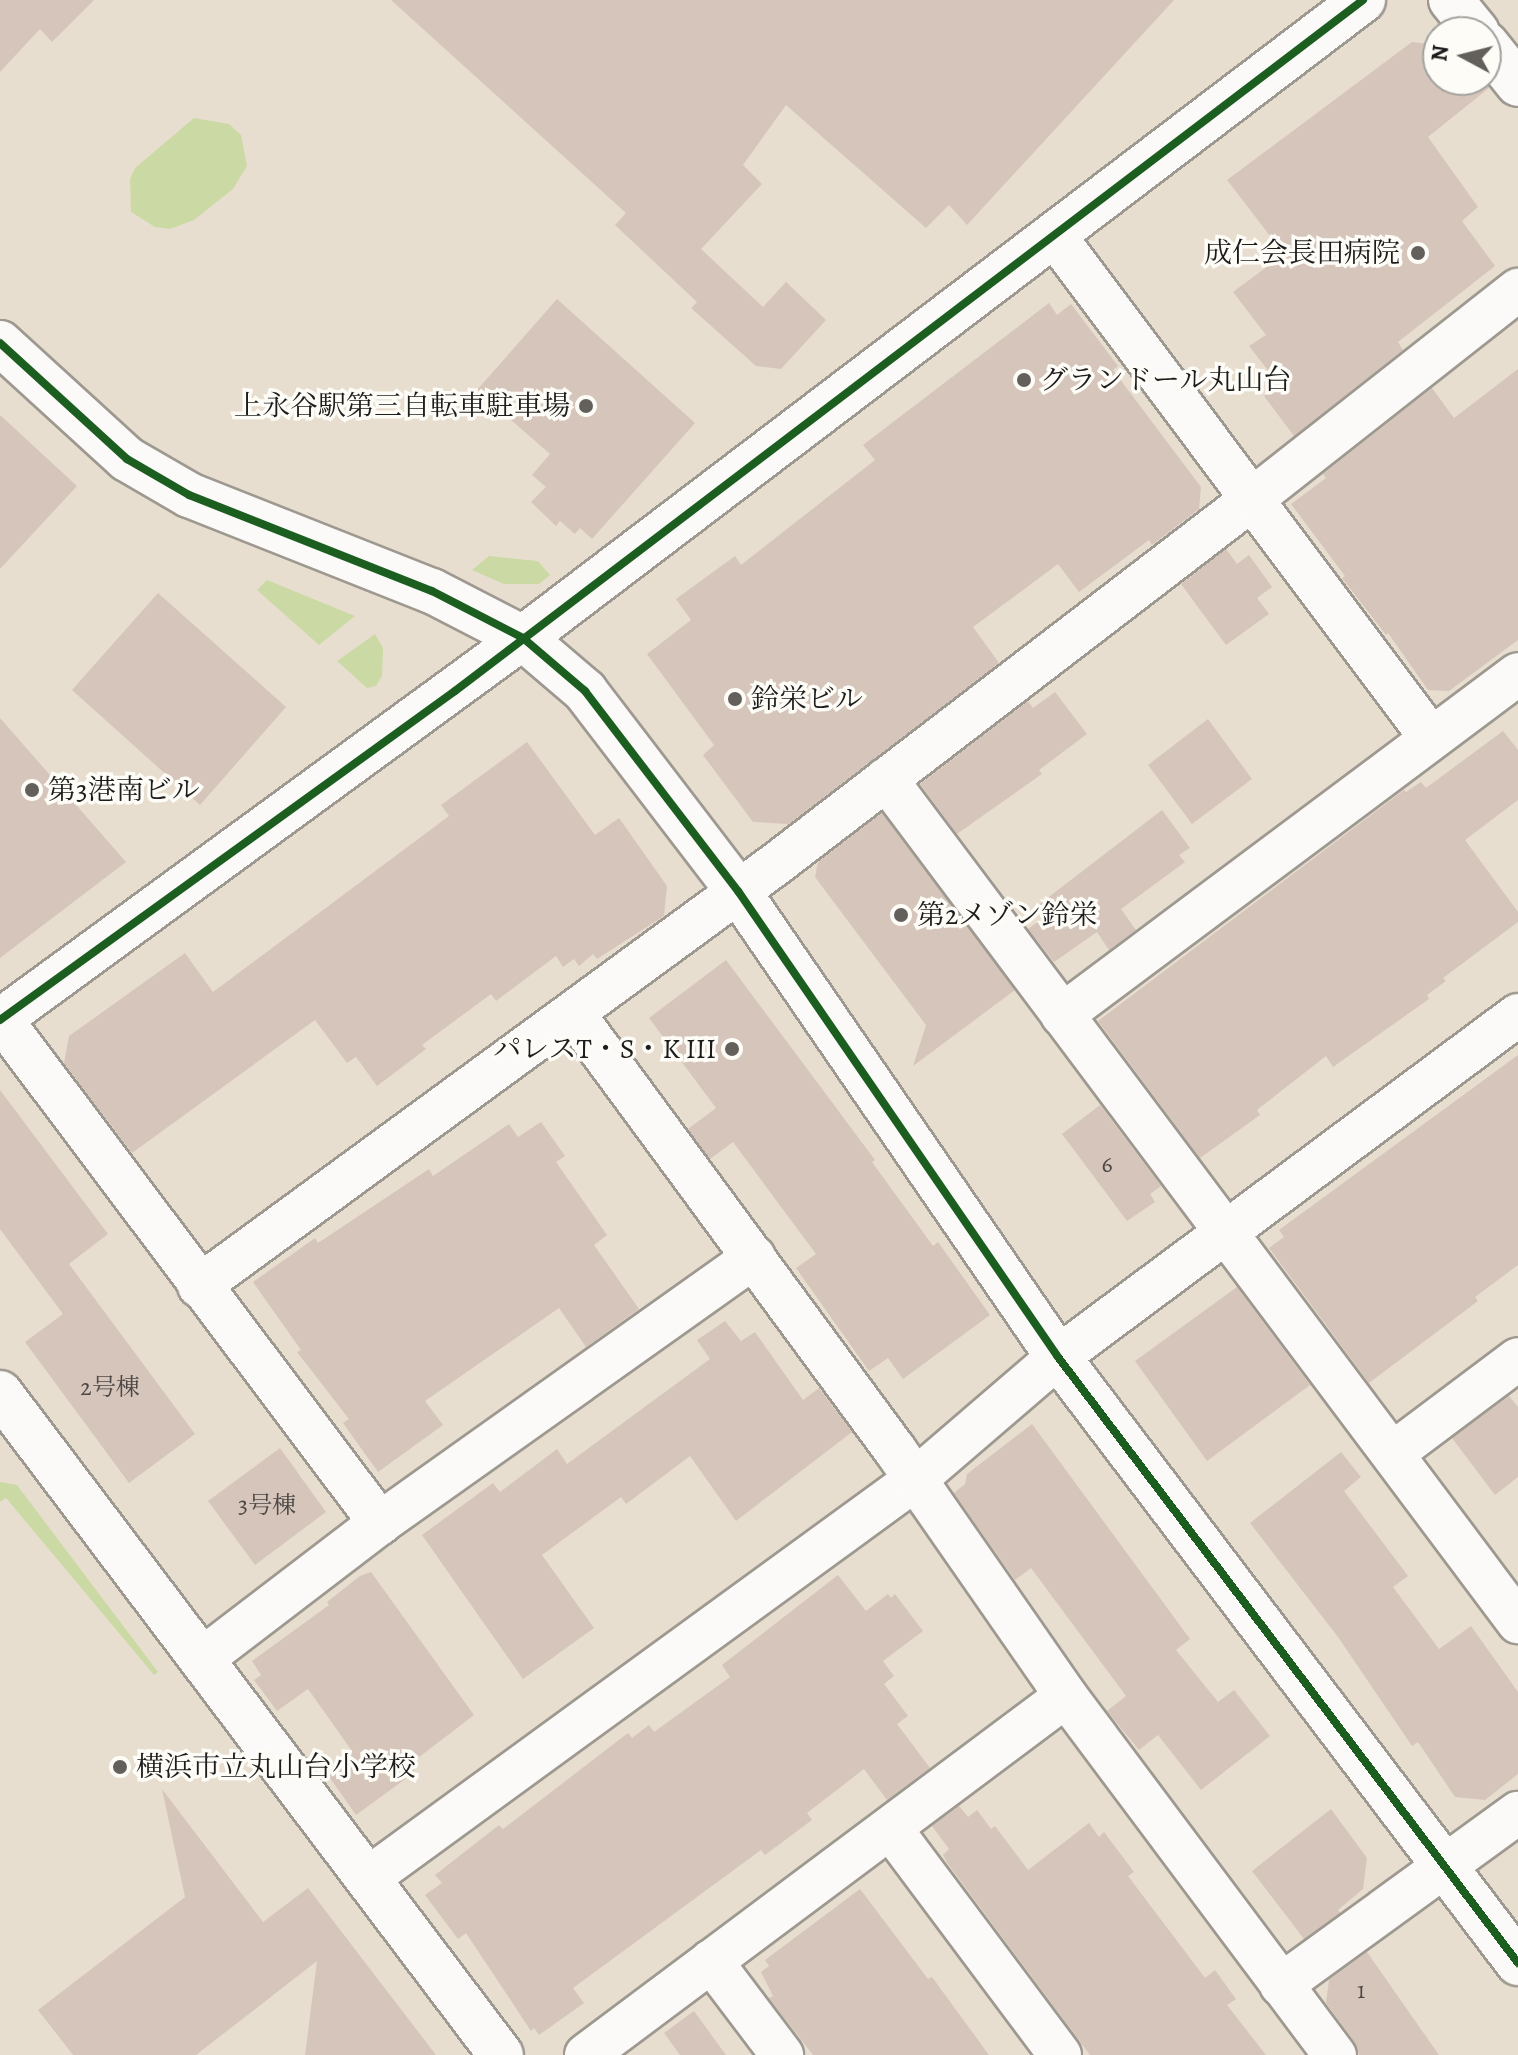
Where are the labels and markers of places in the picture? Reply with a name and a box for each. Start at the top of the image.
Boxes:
place label: 成仁会長田病院 [1204,236,1400,270]
marker: 成仁会長田病院 [1407,242,1429,264]
place label: グランドール丸山台 [1040,363,1292,397]
marker: グランドール丸山台 [1015,371,1033,389]
place label: 上永谷駅第三自転車駐車場 [234,389,570,423]
marker: 上永谷駅第三自転車駐車場 [577,397,595,415]
place label: 鈴栄ビル [751,682,863,716]
marker: 鈴栄ビル [726,690,744,708]
place label: 第3港南ビル [48,773,200,807]
marker: 第3港南ビル [23,781,41,799]
place label: 第2メゾン鈴栄 [917,898,1098,932]
marker: 第2メゾン鈴栄 [892,906,910,924]
place label: パレスT・S・K III [492,1032,716,1066]
marker: パレスT・S・K III [723,1040,741,1058]
place label: 横浜市立丸山台小学校 [136,1750,416,1784]
marker: 横浜市立丸山台小学校 [111,1758,129,1776]

